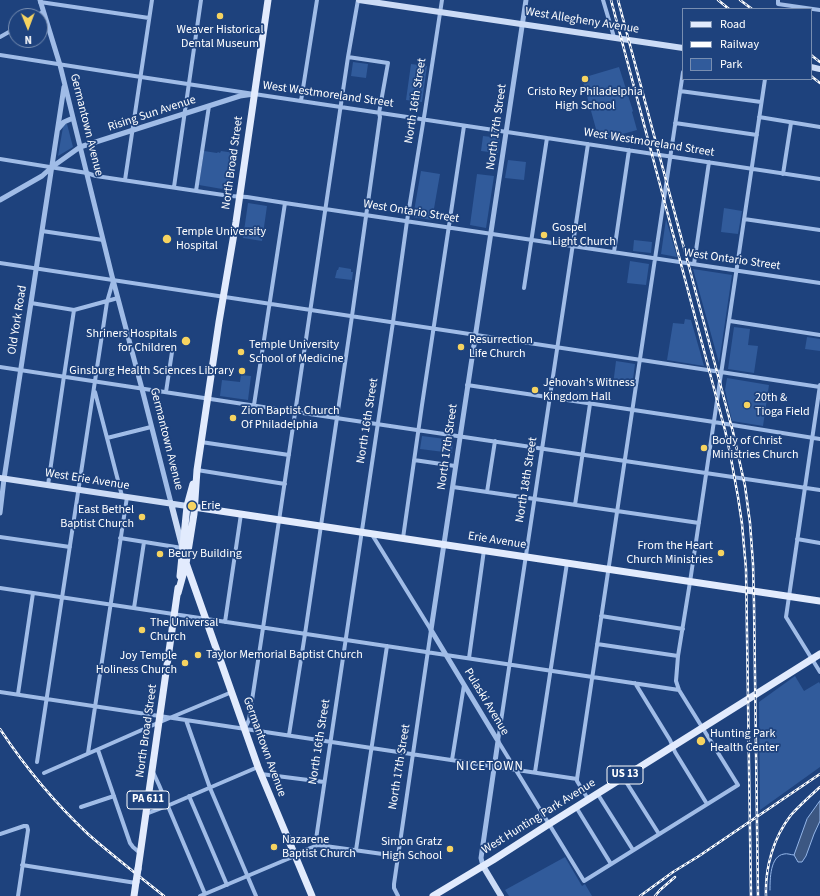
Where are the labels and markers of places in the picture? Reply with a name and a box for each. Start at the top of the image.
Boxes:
marker: Weaver Historical Dental Museum [215,11,225,21]
place label: Weaver Historical Dental Museum [177,23,263,51]
marker: Cristo Rey Philadelphia High School [580,74,590,84]
place label: Cristo Rey Philadelphia High School [527,85,643,113]
place label: Gospel Light Church [552,221,616,249]
place label: Temple University Hospital [176,225,266,253]
marker: Gospel Light Church [539,230,549,240]
marker: Temple University Hospital [161,233,173,245]
place label: Shriners Hospitals for Children [86,327,177,355]
place label: Resurrection Life Church [469,333,533,361]
marker: Shriners Hospitals for Children [180,335,192,347]
place label: Temple University School of Medicine [249,338,343,366]
marker: Resurrection Life Church [456,342,466,352]
marker: Temple University School of Medicine [236,347,246,357]
place label: Ginsburg Health Sciences Library [69,364,234,378]
marker: Ginsburg Health Sciences Library [237,366,247,376]
place label: Jehovah's Witness Kingdom Hall [543,376,635,404]
marker: Jehovah's Witness Kingdom Hall [530,385,540,395]
place label: 20th & Tioga Field [755,391,810,419]
marker: 20th & Tioga Field [742,400,752,410]
place label: Zion Baptist Church Of Philadelphia [241,404,340,432]
marker: Zion Baptist Church Of Philadelphia [228,413,238,423]
place label: Body of Christ Ministries Church [712,434,798,462]
marker: Body of Christ Ministries Church [699,443,709,453]
place label: Erie [201,499,220,513]
marker: Erie [186,500,198,512]
place label: East Bethel Baptist Church [60,503,134,531]
marker: East Bethel Baptist Church [137,512,147,522]
place label: From the Heart Church Ministries [627,539,713,567]
place label: Beury Building [168,547,242,561]
marker: From the Heart Church Ministries [716,548,726,558]
marker: Beury Building [155,549,165,559]
place label: The Universal Church [150,616,218,644]
marker: The Universal Church [137,625,147,635]
place label: Taylor Memorial Baptist Church [206,648,363,662]
place label: Joy Temple Holiness Church [96,649,177,677]
marker: Taylor Memorial Baptist Church [193,650,203,660]
marker: Joy Temple Holiness Church [180,658,190,668]
place label: Hunting Park Health Center [710,727,779,755]
marker: Hunting Park Health Center [695,735,707,747]
place label: Nazarene Baptist Church [282,833,356,861]
place label: Simon Gratz High School [381,835,442,863]
marker: Nazarene Baptist Church [269,842,279,852]
marker: Simon Gratz High School [445,844,455,854]

